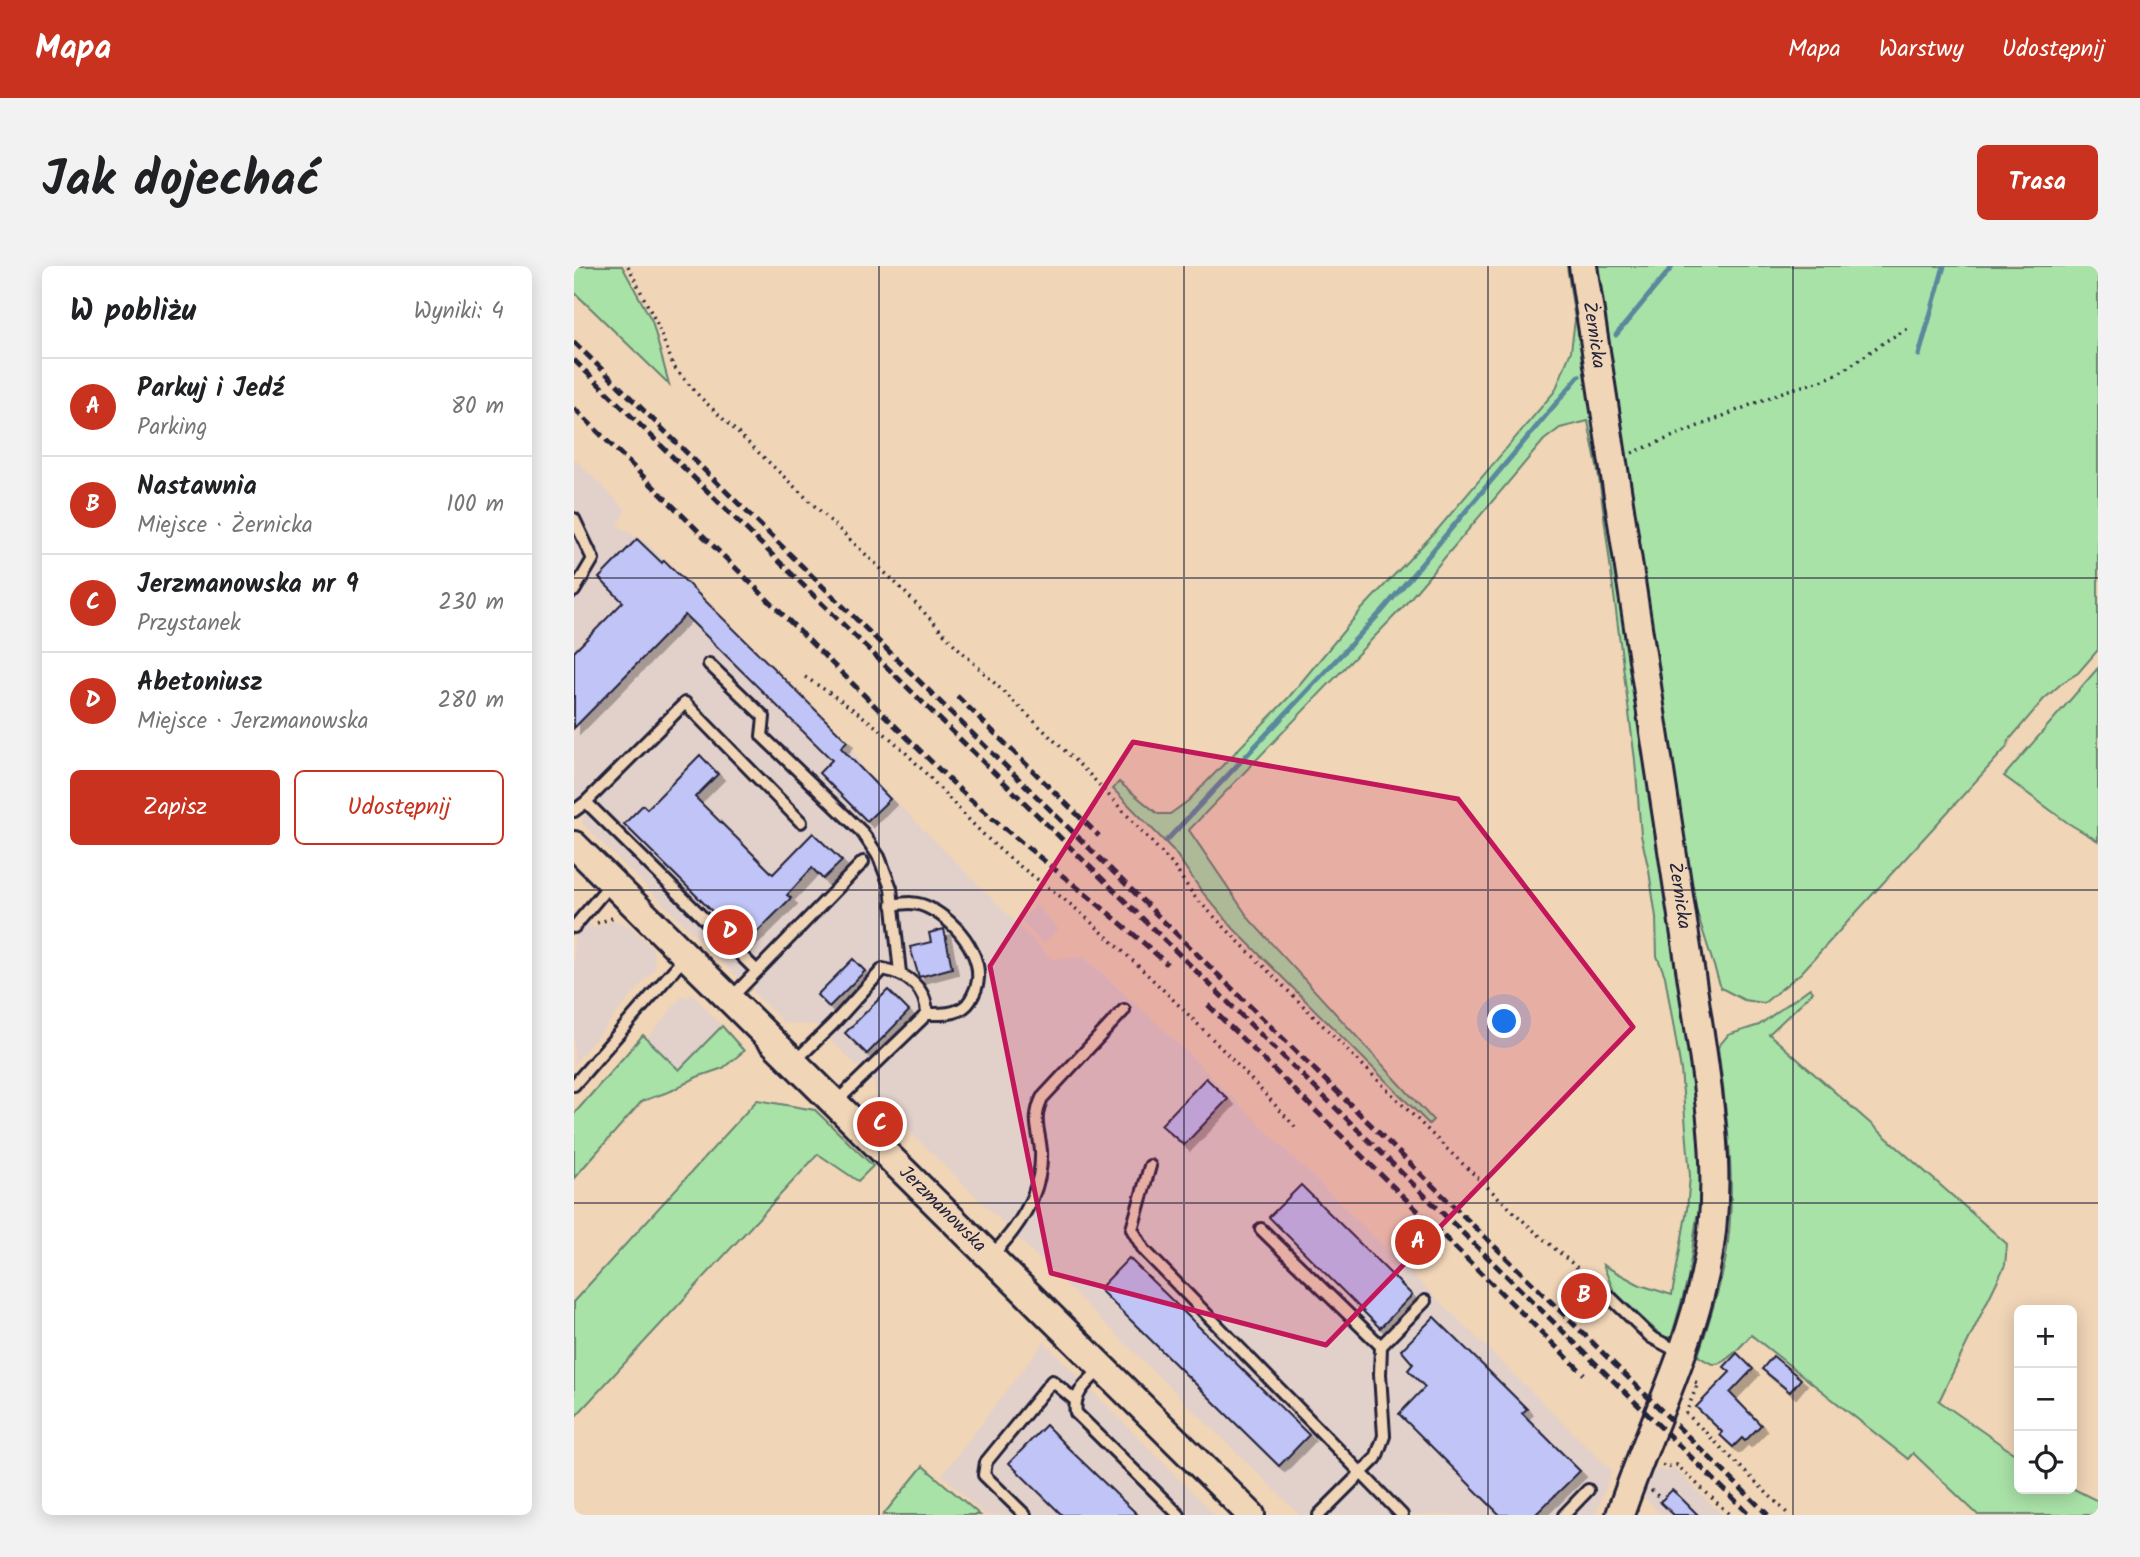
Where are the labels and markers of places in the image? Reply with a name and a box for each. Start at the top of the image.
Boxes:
pin: D [707,906,753,958]
pin: C [857,1098,903,1150]
pin: A [1395,1216,1441,1268]
pin: B [1561,1270,1607,1322]

